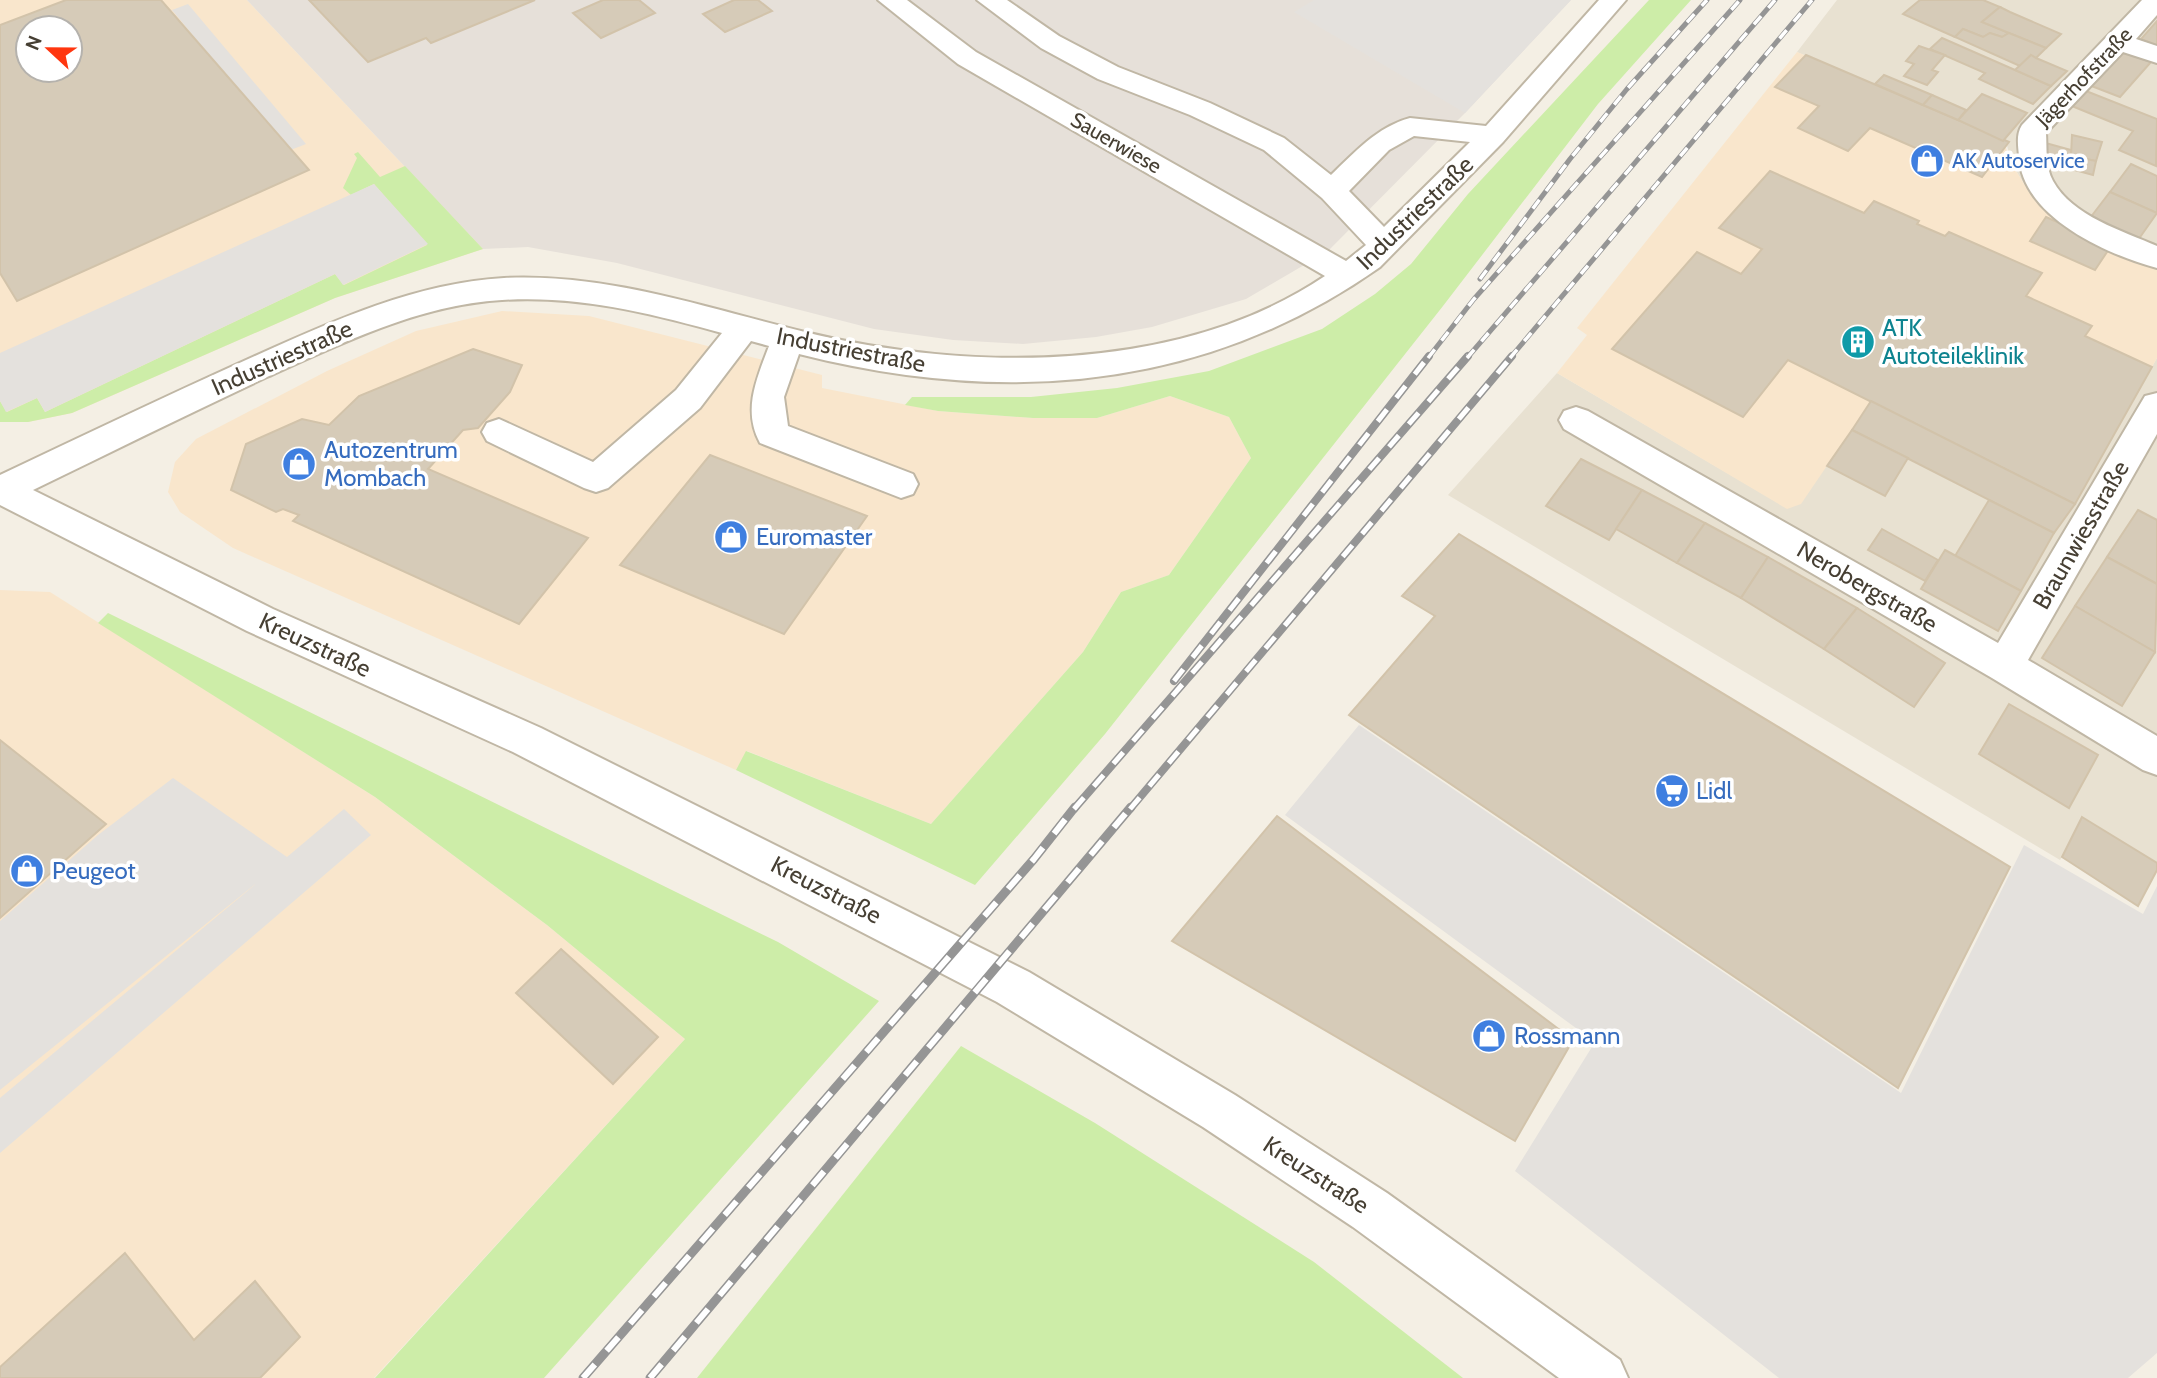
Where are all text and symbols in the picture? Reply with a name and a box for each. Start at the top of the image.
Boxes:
north arrow [14,14,84,84]
street label: Jägerhofstraße [2030,22,2137,132]
text: N [21,32,47,53]
street label: Sauerwiese [1066,107,1166,179]
shop icon: AK Autoservice [1908,142,1946,180]
place label: AK Autoservice [1952,148,2085,173]
street label: Industriestraße [1350,150,1479,276]
place label: ATK Autoteileklinik [1882,313,2024,370]
street label: Industriestraße [207,314,357,402]
street label: Industriestraße [774,321,928,378]
building icon: ATK Autoteileklinik [1839,323,1877,361]
place label: Autozentrum Mombach [324,435,458,492]
shop icon: Autozentrum Mombach [280,445,318,483]
street label: Braunwiesstraße [2026,455,2135,614]
shop icon: Euromaster [712,518,750,556]
place label: Euromaster [756,522,873,551]
street label: Nerobergstraße [1792,535,1943,638]
street label: Kreuzstraße [255,606,376,683]
supermarket icon: Lidl [1653,772,1691,810]
place label: Lidl [1696,776,1732,805]
street label: Kreuzstraße [766,849,886,930]
shop icon: Peugeot [8,852,46,890]
place label: Peugeot [52,856,136,885]
shop icon: Rossmann [1470,1017,1508,1055]
place label: Rossmann [1514,1021,1621,1050]
street label: Kreuzstraße [1258,1130,1374,1219]

